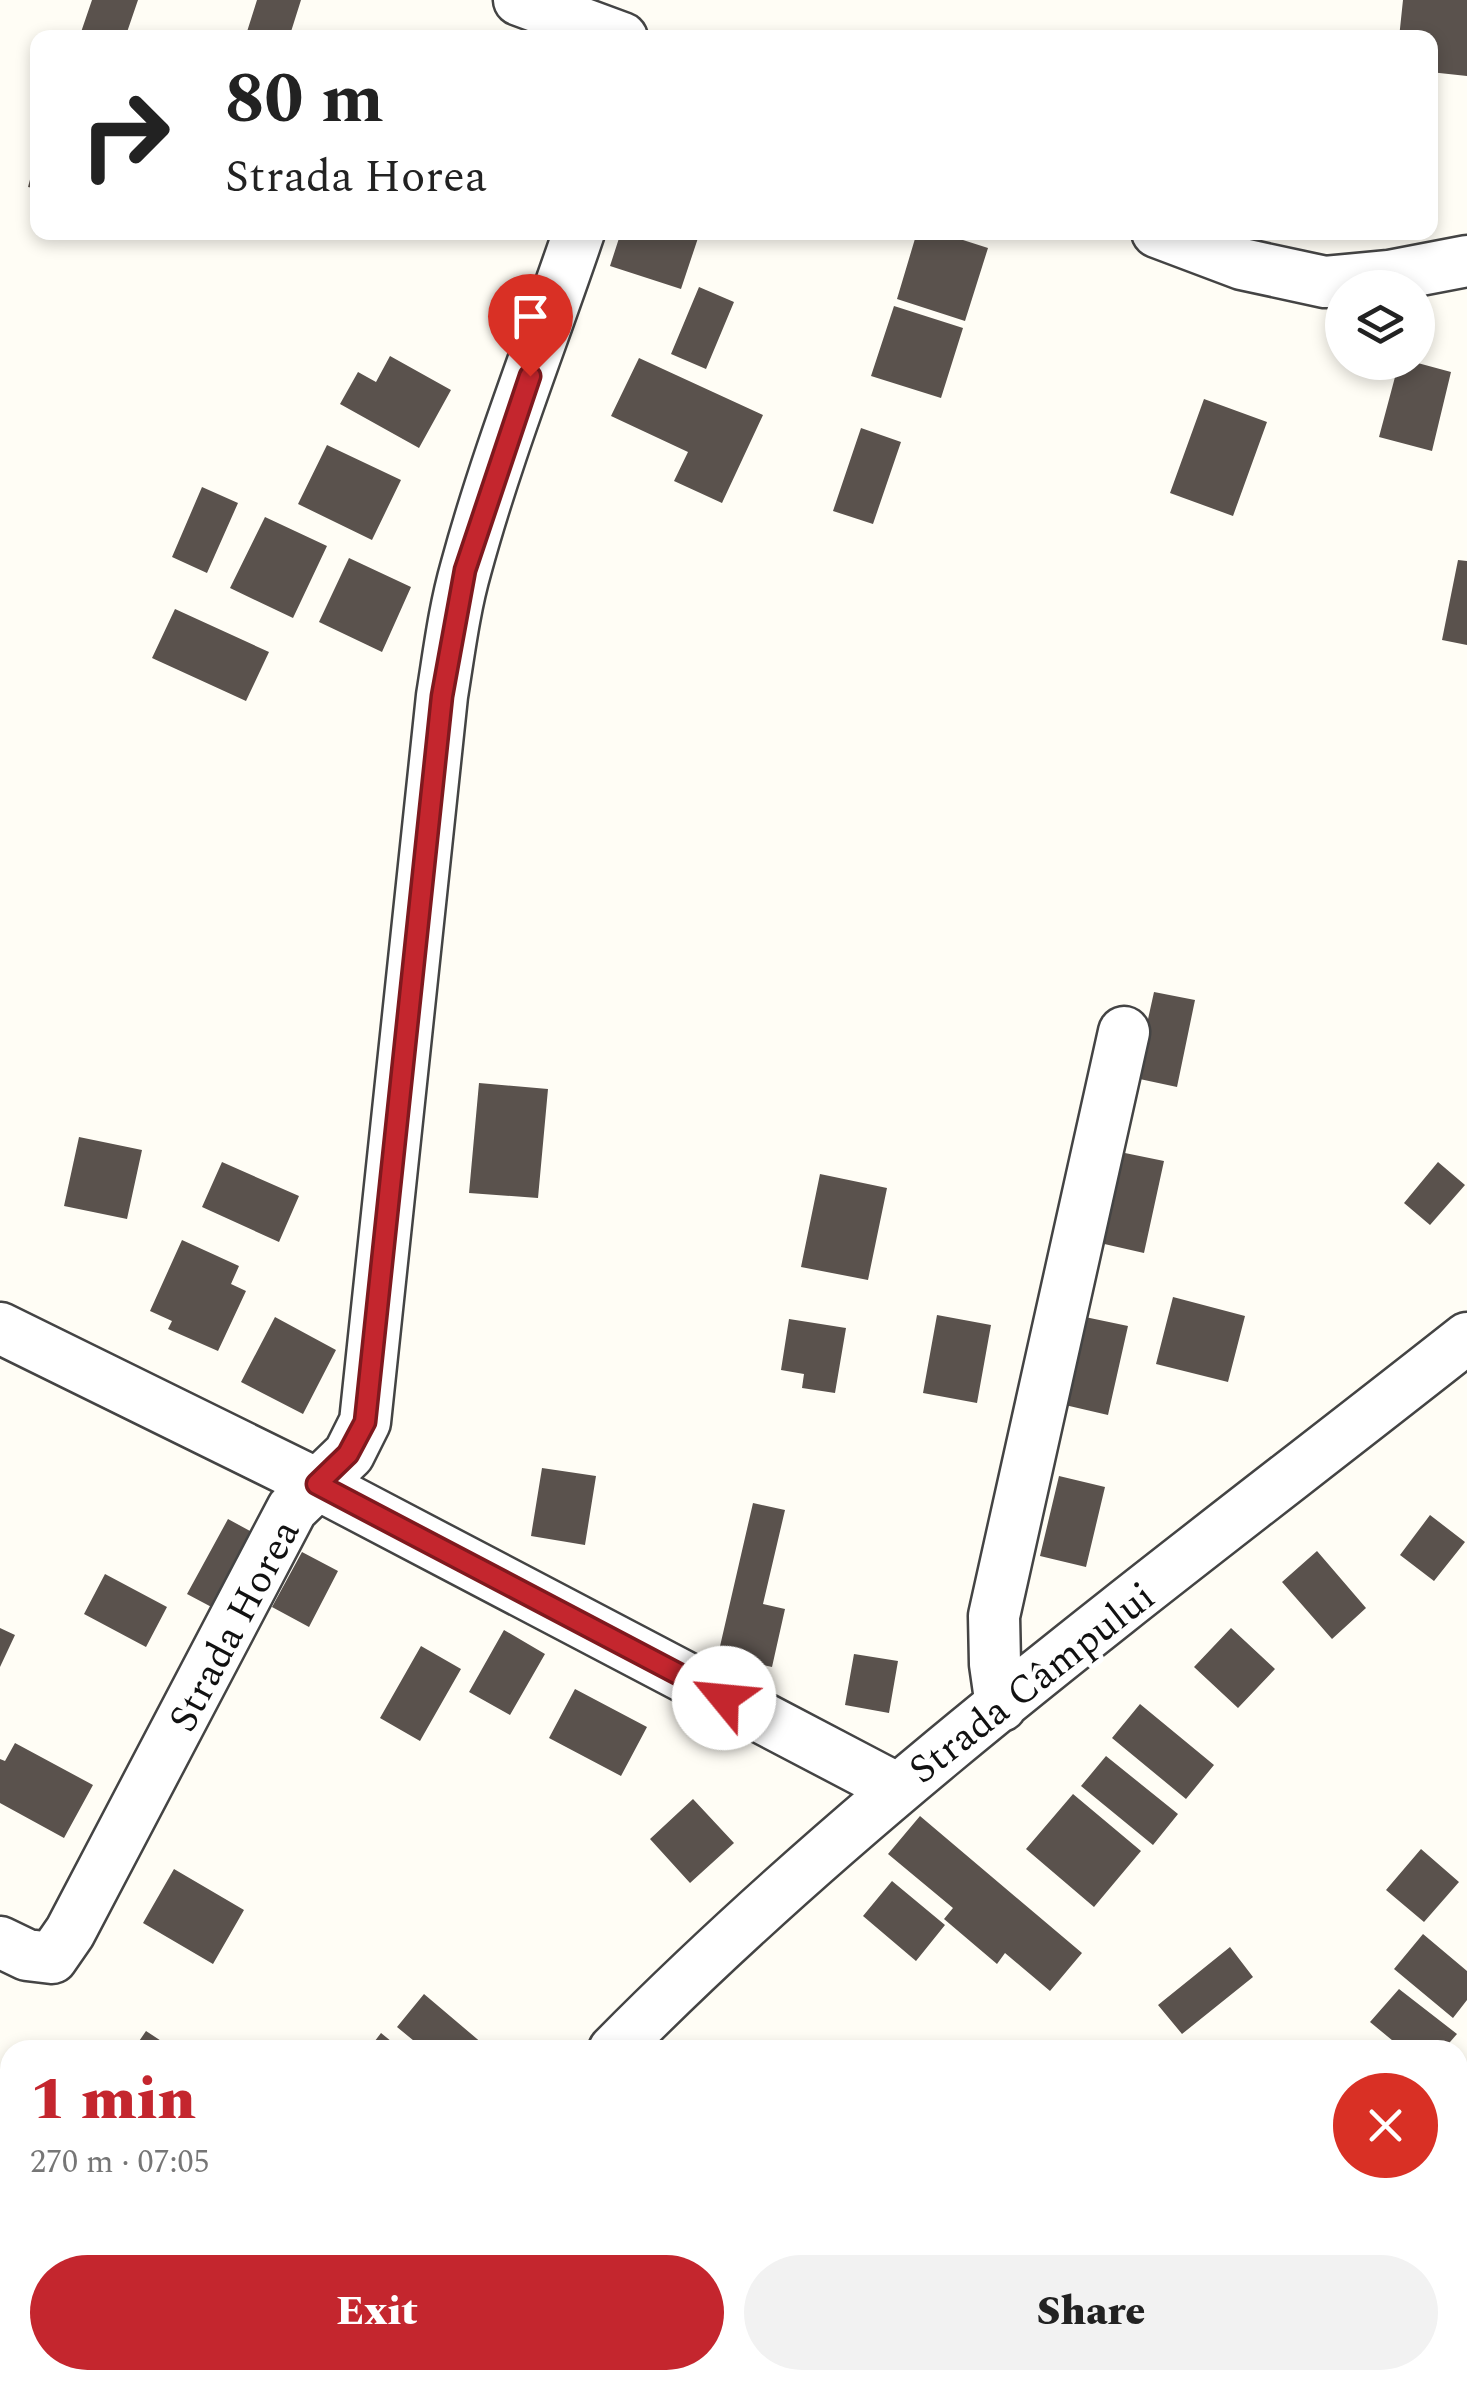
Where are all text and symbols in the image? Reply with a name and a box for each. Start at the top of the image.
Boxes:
text: 80 m [225,47,384,153]
icon: right [60,70,190,200]
text: Strada Horea [225,143,487,212]
map controls [1325,270,1435,380]
button: layers [1325,270,1435,380]
pin [488,274,573,377]
icon: arrive [503,289,558,344]
street label: Strada Horea [154,1509,317,1743]
street label: Strada Câmpului [896,1568,1169,1800]
position arrow [672,1646,776,1750]
text: 1 min [30,2054,196,2146]
button: close [1333,2073,1438,2178]
text: 270 m · 07:05 [30,2138,210,2187]
button: Exit [30,2255,724,2370]
button: Share [744,2255,1438,2370]

